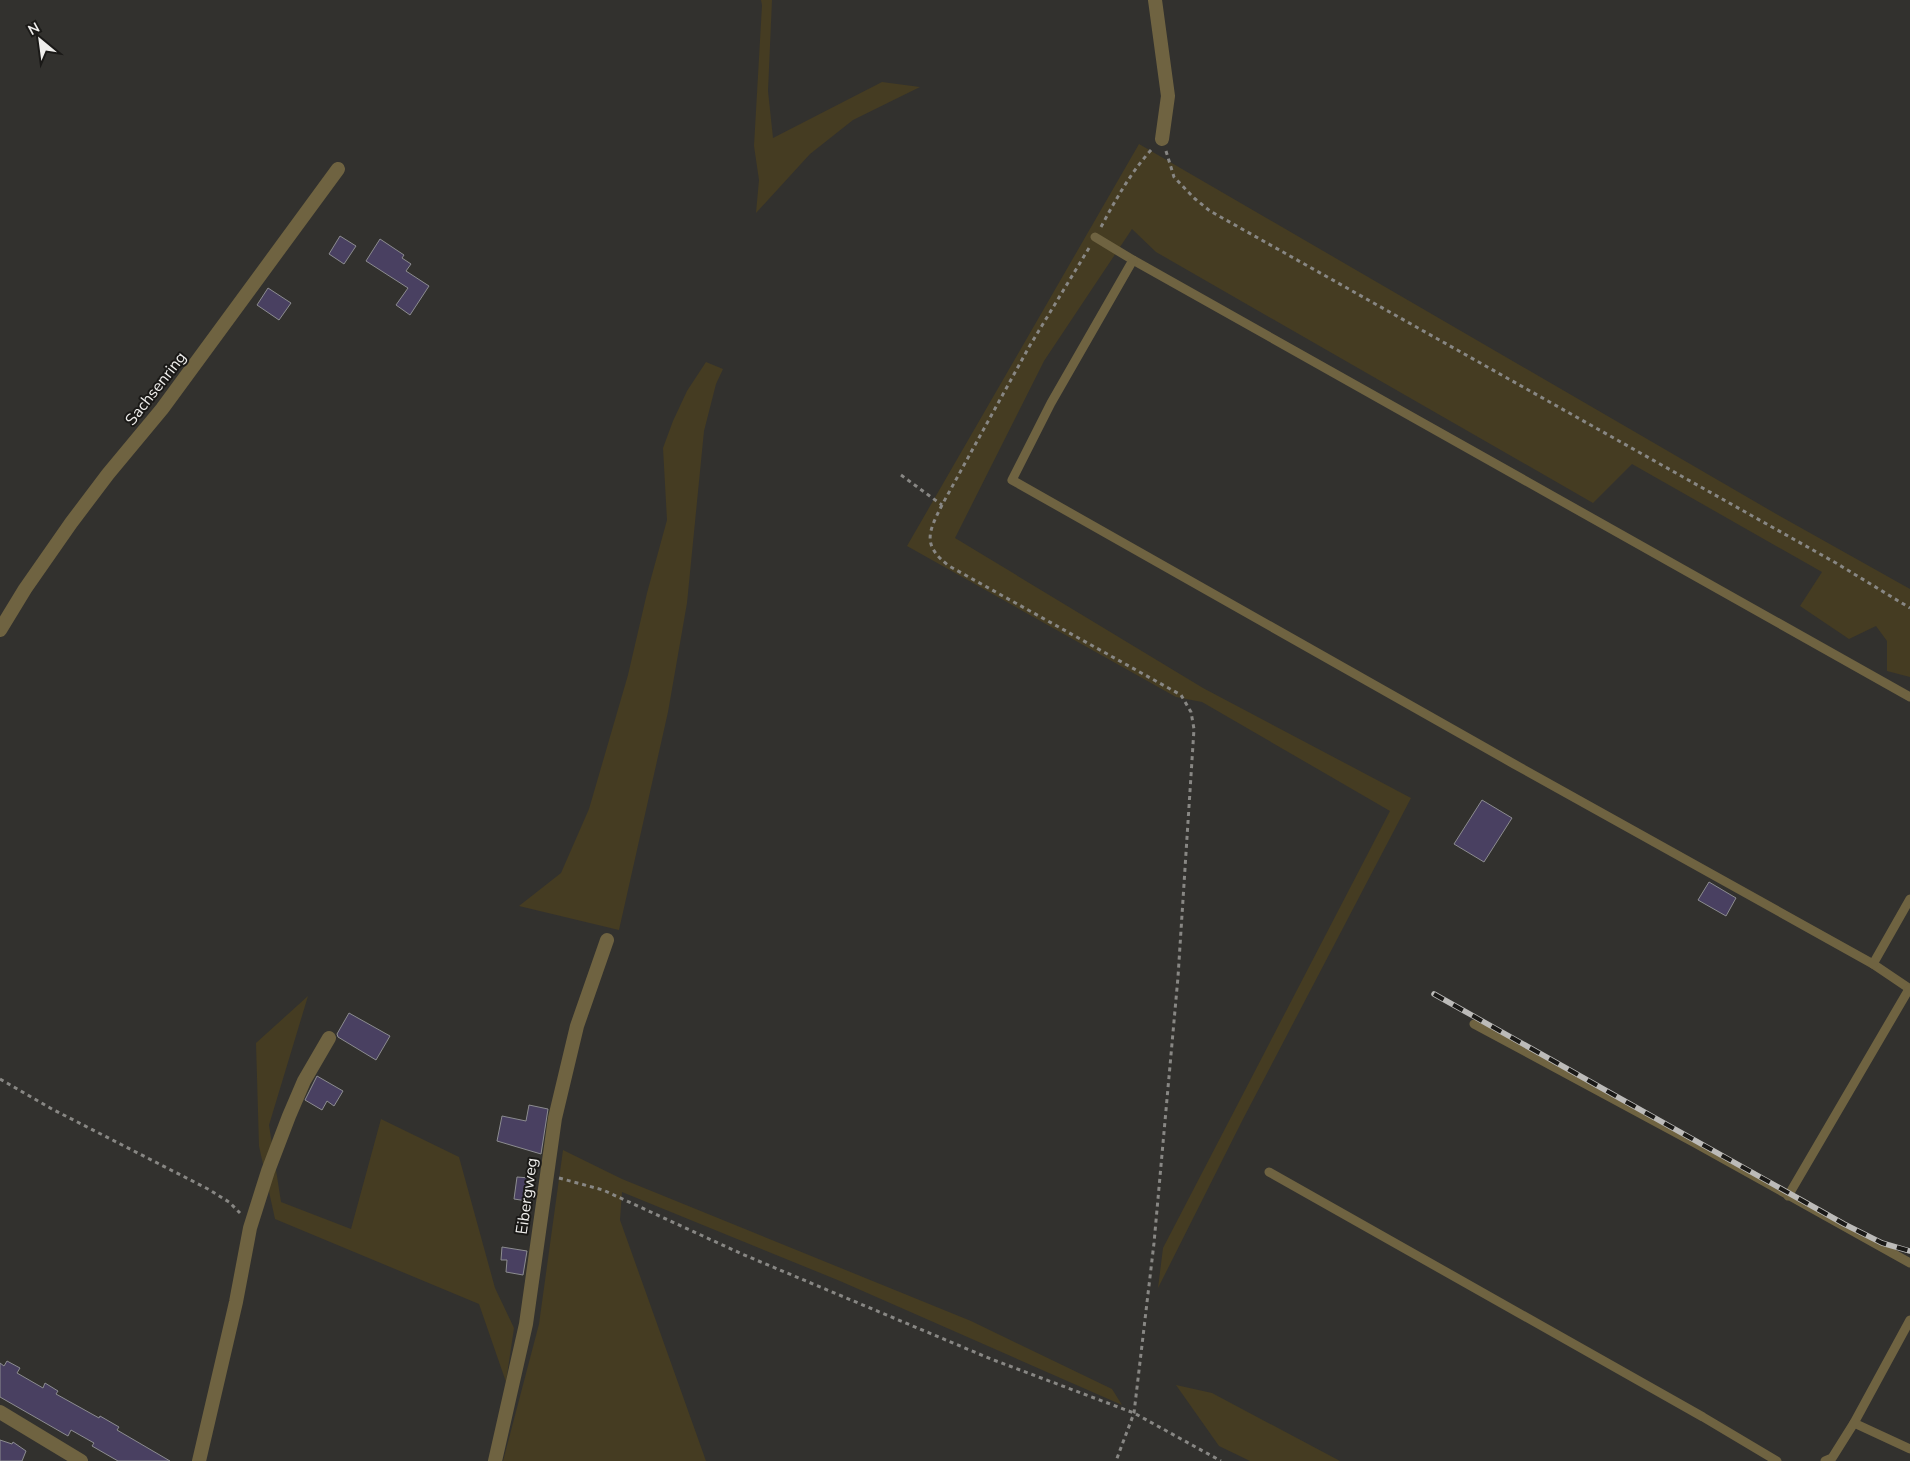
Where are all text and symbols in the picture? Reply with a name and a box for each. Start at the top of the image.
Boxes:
north arrow [15,15,65,65]
text: N [25,18,43,40]
street label: Sachsenring [120,347,192,430]
street label: Eibergweg [511,1156,543,1236]

